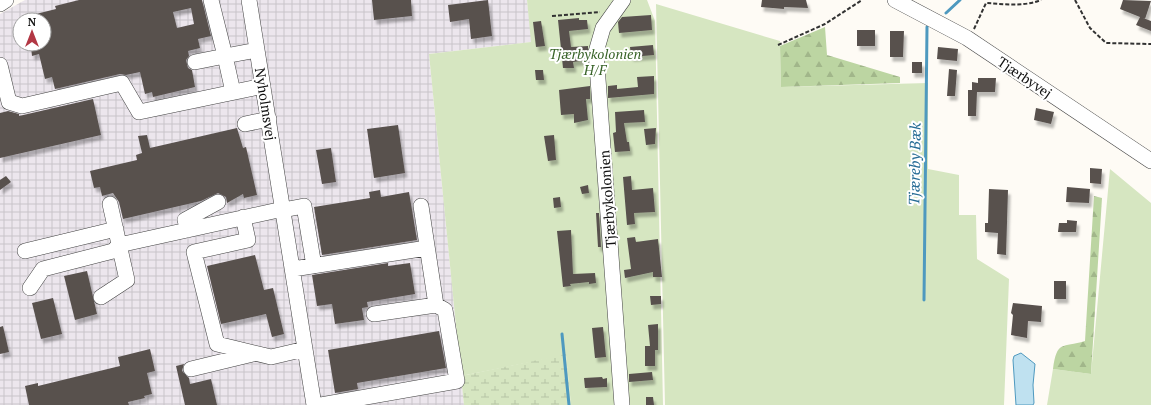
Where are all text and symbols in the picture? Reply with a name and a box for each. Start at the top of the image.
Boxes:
north arrow [12,12,52,52]
text: N [28,15,37,29]
park label: Tjærbykolonien H/F [549,44,641,79]
street label: Tjærbyvej [994,52,1056,102]
street label: Nyholmsvej [251,66,281,142]
water label: Tjæreby Bæk [903,122,925,206]
street label: Tjærbykolonien [594,149,620,249]

